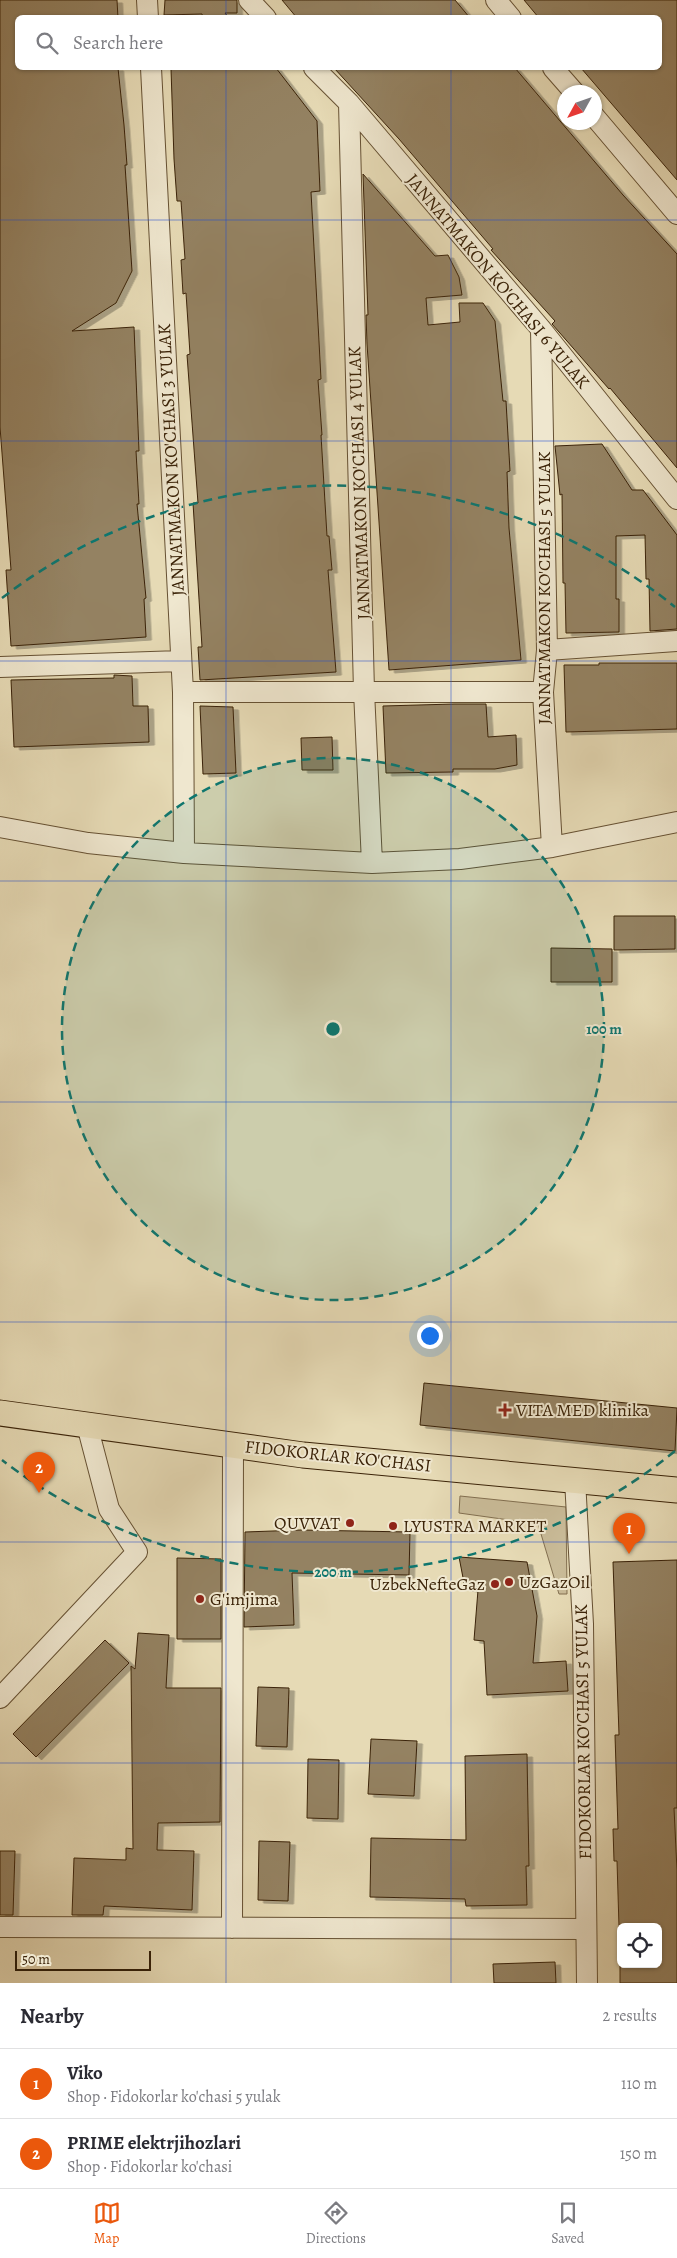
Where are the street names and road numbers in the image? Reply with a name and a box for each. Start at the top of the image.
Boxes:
street label: JANNATMAKON KO'CHASI 6 YULAK [401,169,596,394]
street label: JANNATMAKON KO'CHASI 3 YULAK [152,322,190,597]
street label: JANNATMAKON KO'CHASI 4 YULAK [342,345,376,620]
street label: JANNATMAKON KO'CHASI 5 YULAK [532,451,556,725]
street label: FIDOKORLAR KO'CHASI [244,1434,432,1478]
street label: FIDOKORLAR KO'CHASI 5 YULAK [569,1603,597,1860]

